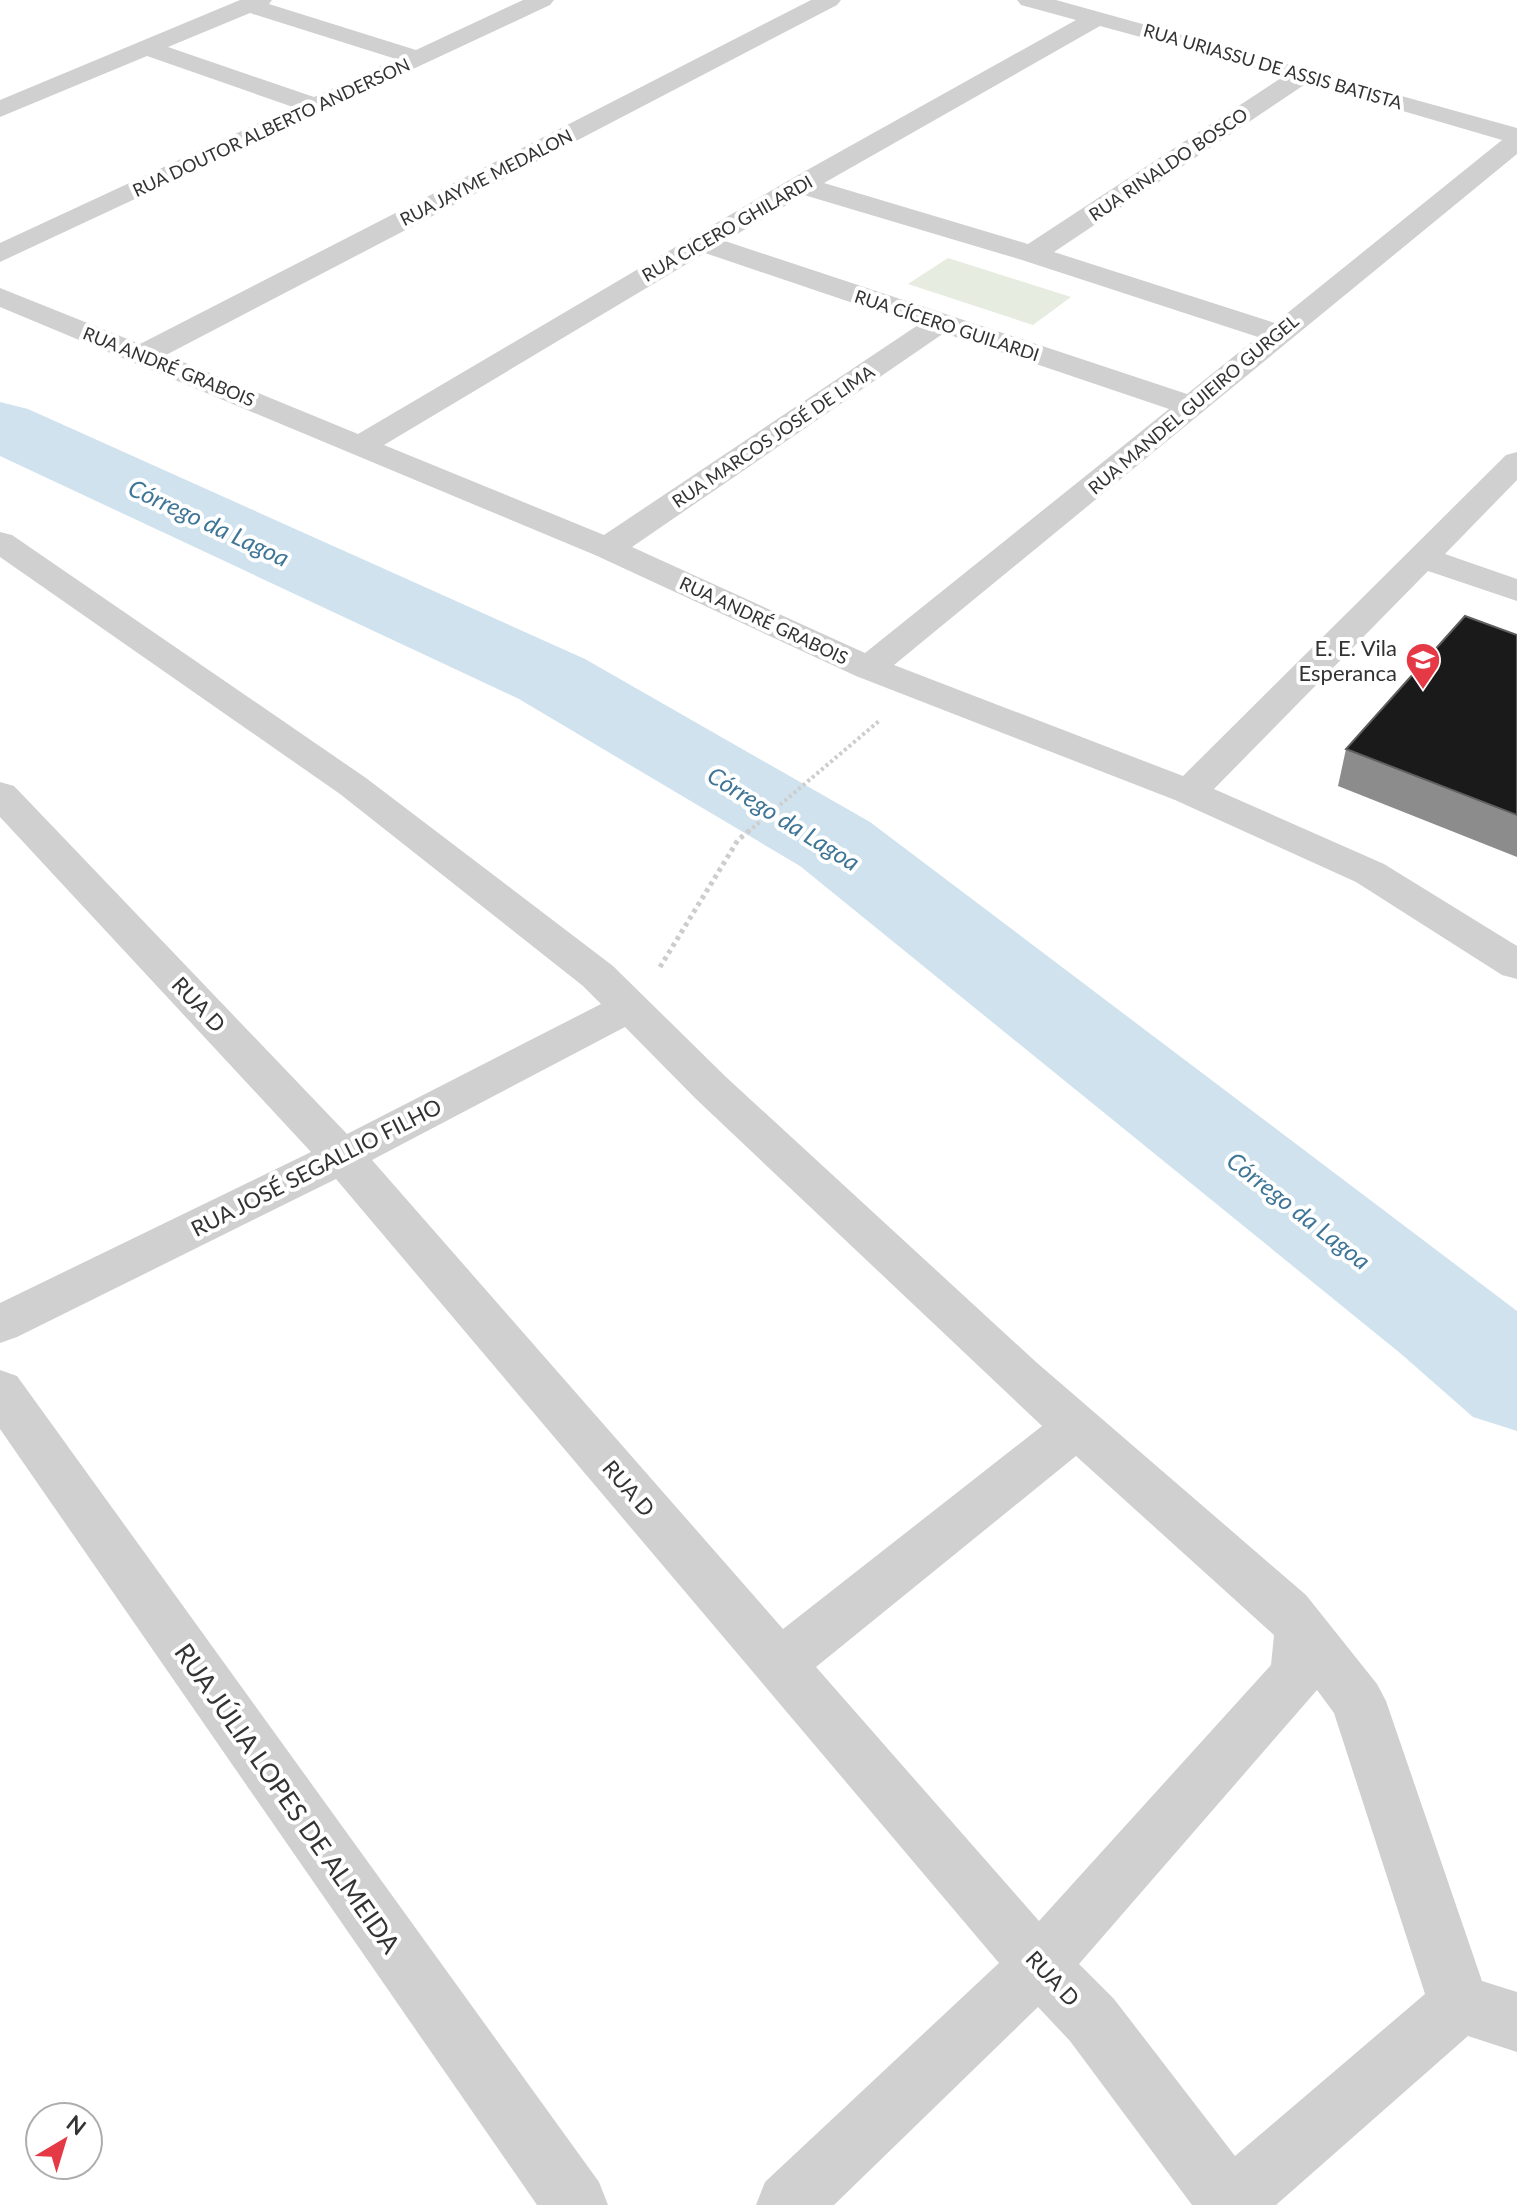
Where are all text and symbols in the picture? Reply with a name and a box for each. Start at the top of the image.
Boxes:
street label: RUA URIASSU DE ASSIS BATISTA [1141,18,1406,114]
street label: RUA DOUTOR ALBERTO ANDERSON [129,53,413,201]
street label: RUA RINALDO BOSCO [1085,103,1251,225]
street label: RUA JAYME MEDALON [396,124,576,230]
street label: RUA CICERO GHILARDI [638,170,816,286]
street label: RUA CÍCERO GUILARDI [852,285,1042,365]
street label: RUA MANDEL GUIEIRO GURGEL [1083,310,1303,498]
street label: RUA ANDRÉ GRABOIS [80,322,258,410]
street label: RUA MARCOS JOSÉ DE LIMA [668,360,879,512]
water label: Córrego da Lagoa [124,472,294,572]
street label: RUA ANDRÉ GRABOIS [676,571,852,669]
place label: E. E. Vila Esperanca [1299,634,1397,686]
school or university icon: E. E. Vila Esperanca [1404,641,1442,691]
water label: Córrego da Lagoa [703,760,865,876]
street label: RUA D [167,971,231,1037]
street label: RUA JOSÉ SEGALLIO FILHO [186,1092,446,1242]
water label: Córrego da Lagoa [1222,1145,1376,1275]
street label: RUA D [597,1454,661,1522]
street label: RUA JÚLIA LOPES DE ALMEIDA [168,1637,408,1960]
street label: RUA D [1021,1945,1085,2011]
north arrow [24,2101,104,2181]
text: N [62,2109,92,2141]

